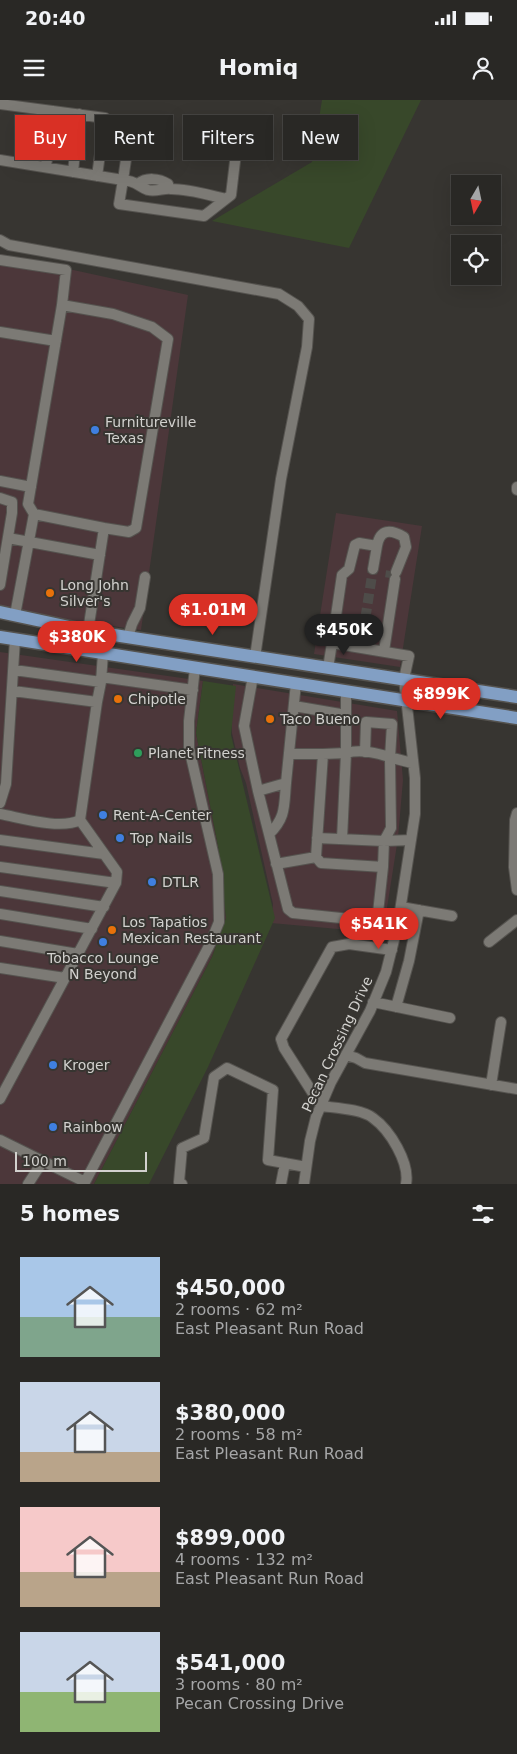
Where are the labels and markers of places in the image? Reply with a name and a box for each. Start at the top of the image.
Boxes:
place label: Furnitureville Texas [104,414,196,446]
marker: Furnitureville Texas [89,424,101,436]
place label: Long John Silver's [60,577,129,609]
marker: Long John Silver's [44,587,56,599]
pin: $1.01M [172,594,254,636]
pin: $450K [309,614,379,656]
pin: $380K [42,620,112,663]
pin: $899K [406,678,476,720]
place label: Chipotle [128,691,186,707]
marker: Chipotle [112,693,124,705]
place label: Taco Bueno [279,711,360,727]
marker: Taco Bueno [264,713,276,725]
place label: Planet Fitness [148,745,245,761]
marker: Planet Fitness [132,747,144,759]
place label: Rent-A-Center [113,807,212,823]
marker: Rent-A-Center [97,809,109,821]
place label: Top Nails [129,830,192,846]
marker: Top Nails [114,832,126,844]
place label: DTLR [162,874,199,890]
marker: DTLR [146,876,158,888]
pin: $541K [344,908,414,950]
place label: Los Tapatios Mexican Restaurant [122,914,261,946]
marker: Los Tapatios Mexican Restaurant [106,924,118,936]
marker: Tobacco Lounge N Beyond [97,936,109,948]
place label: Tobacco Lounge N Beyond [46,950,159,982]
place label: Kroger [63,1057,110,1073]
marker: Kroger [47,1059,59,1071]
place label: Rainbow [63,1119,123,1135]
marker: Rainbow [47,1121,59,1133]

